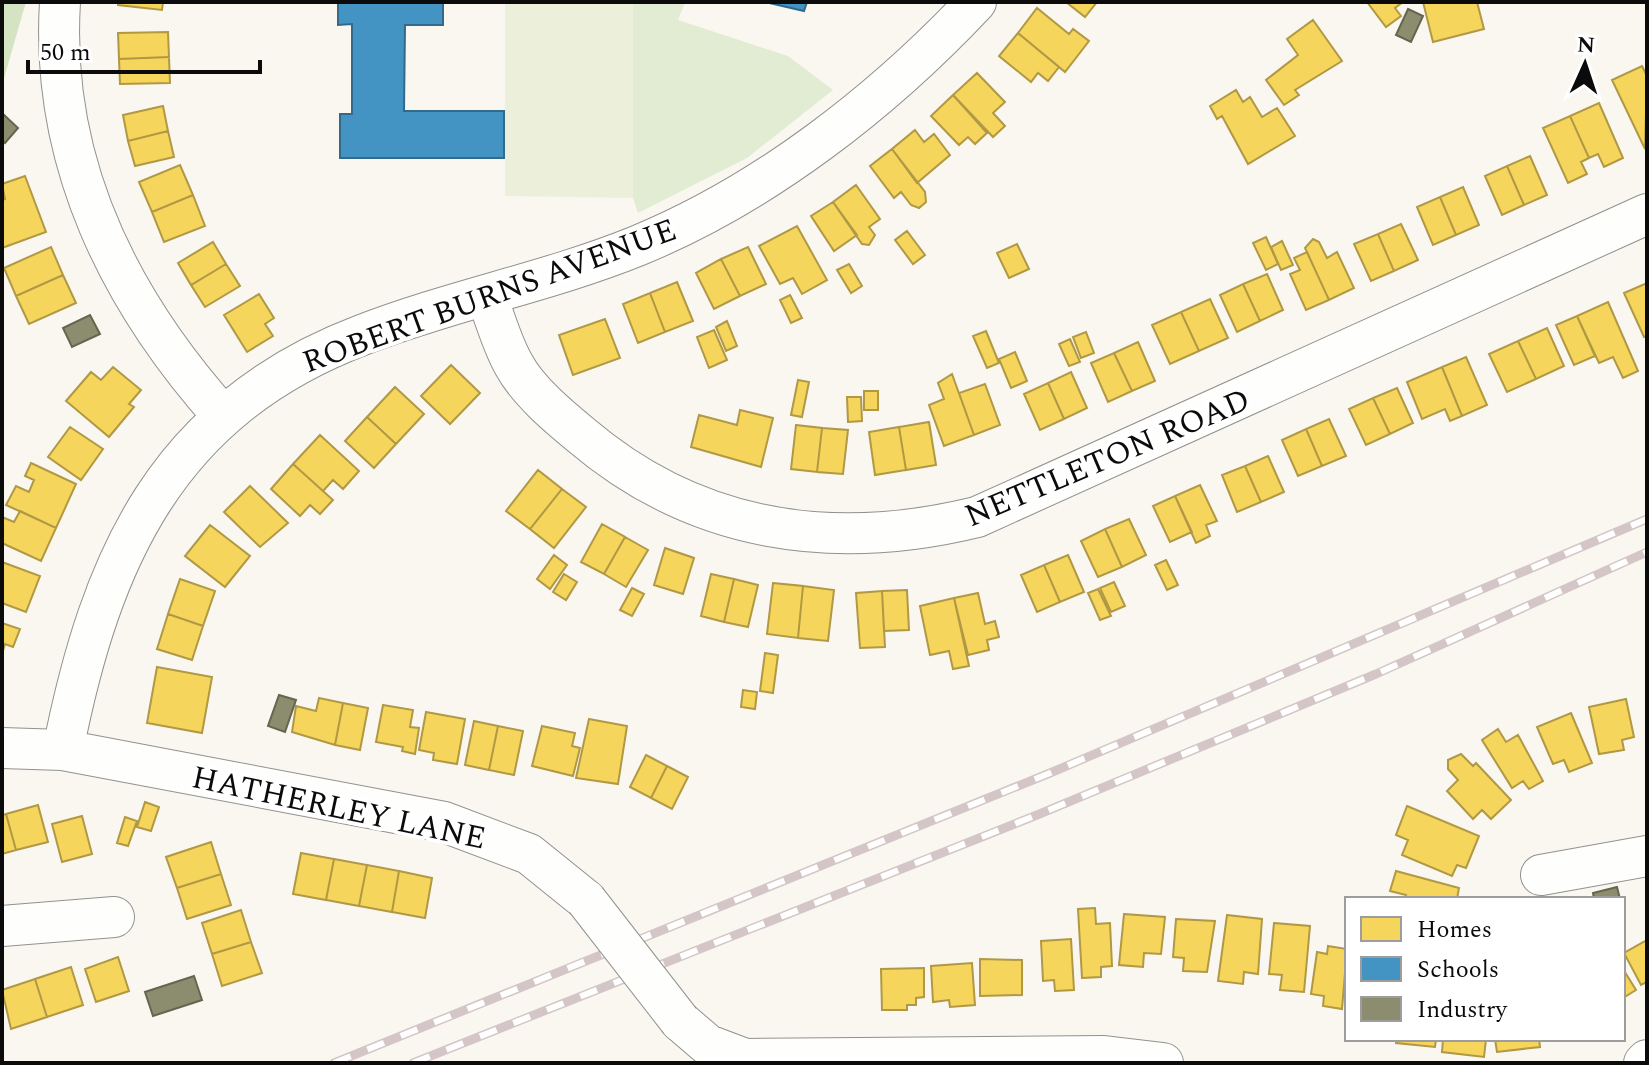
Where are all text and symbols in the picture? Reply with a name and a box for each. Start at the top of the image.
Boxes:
scale bar [28,24,260,74]
north arrow [1545,24,1625,104]
text: N [1576,29,1596,62]
text: 50 m [40,35,91,71]
street label: ROBERT BURNS AVENUE [296,206,683,387]
street label: NETTLETON ROAD [957,376,1258,541]
street label: HATHERLEY LANE [187,753,490,864]
legend [1345,897,1625,1041]
text: Homes [1417,912,1492,948]
text: Schools [1417,952,1499,988]
text: Industry [1417,992,1509,1028]

